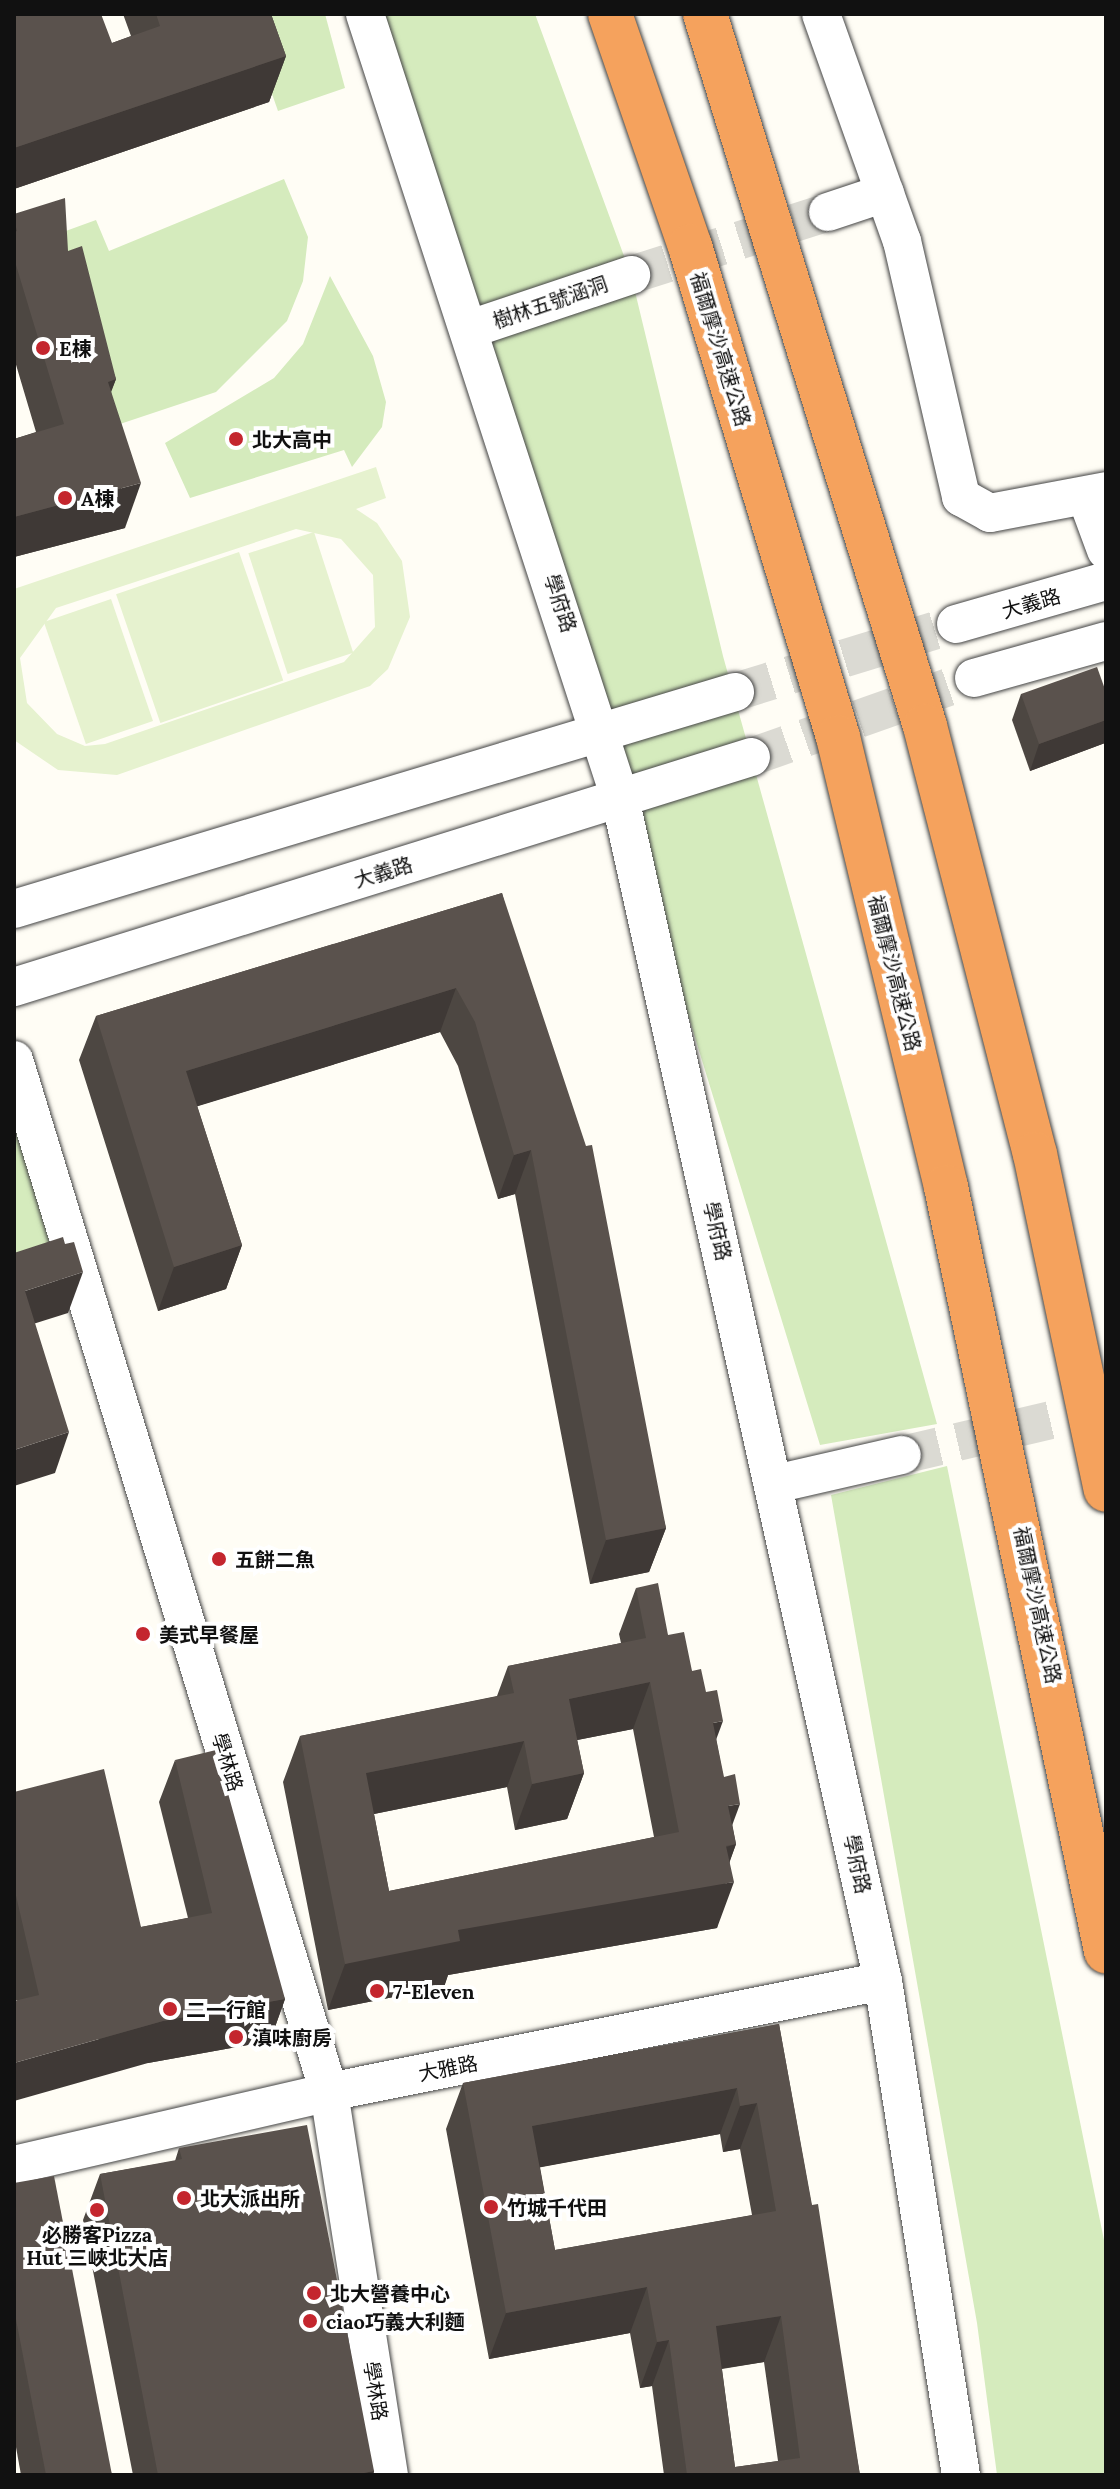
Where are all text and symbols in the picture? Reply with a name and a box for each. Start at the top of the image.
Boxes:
street label: 福爾摩沙高速公路 [686,269,756,429]
street label: 樹林五號涵洞 [489,271,611,333]
place label: E棟 [59,336,91,360]
marker: E棟 [34,339,52,357]
place label: 北大高中 [252,427,332,451]
marker: 北大高中 [227,430,245,448]
place label: A棟 [81,486,114,510]
marker: A棟 [56,489,74,507]
street label: 學府路 [540,571,582,635]
street label: 大義路 [999,583,1063,623]
street label: 大義路 [351,852,415,892]
street label: 福爾摩沙高速公路 [864,892,926,1054]
street label: 學府路 [700,1199,736,1263]
street label: 福爾摩沙高速公路 [1010,1524,1066,1686]
place label: 五餅二魚 [235,1547,315,1571]
marker: 五餅二魚 [210,1550,228,1568]
place label: 美式早餐屋 [159,1622,259,1646]
marker: 美式早餐屋 [134,1625,152,1643]
street label: 學林路 [208,1730,248,1794]
street label: 學府路 [840,1832,876,1896]
place label: 7-Eleven [393,1979,474,2003]
marker: 7-Eleven [368,1982,386,2000]
place label: 二一行館 [186,1997,266,2021]
marker: 二一行館 [161,2000,179,2018]
place label: 滇味廚房 [252,2025,332,2049]
marker: 滇味廚房 [227,2028,245,2046]
street label: 大雅路 [416,2050,480,2086]
place label: 北大派出所 [200,2186,300,2210]
marker: 北大派出所 [175,2189,193,2207]
place label: 竹城千代田 [507,2195,607,2219]
marker: 竹城千代田 [482,2198,500,2216]
marker: 必勝客Pizza Hut 三峽北大店 [88,2201,106,2219]
place label: 必勝客Pizza Hut 三峽北大店 [26,2222,168,2269]
place label: 北大營養中心 [330,2281,450,2305]
marker: 北大營養中心 [305,2284,323,2302]
place label: ciao巧義大利麵 [326,2309,465,2333]
marker: ciao巧義大利麵 [301,2312,319,2330]
street label: 學林路 [359,2359,393,2423]

